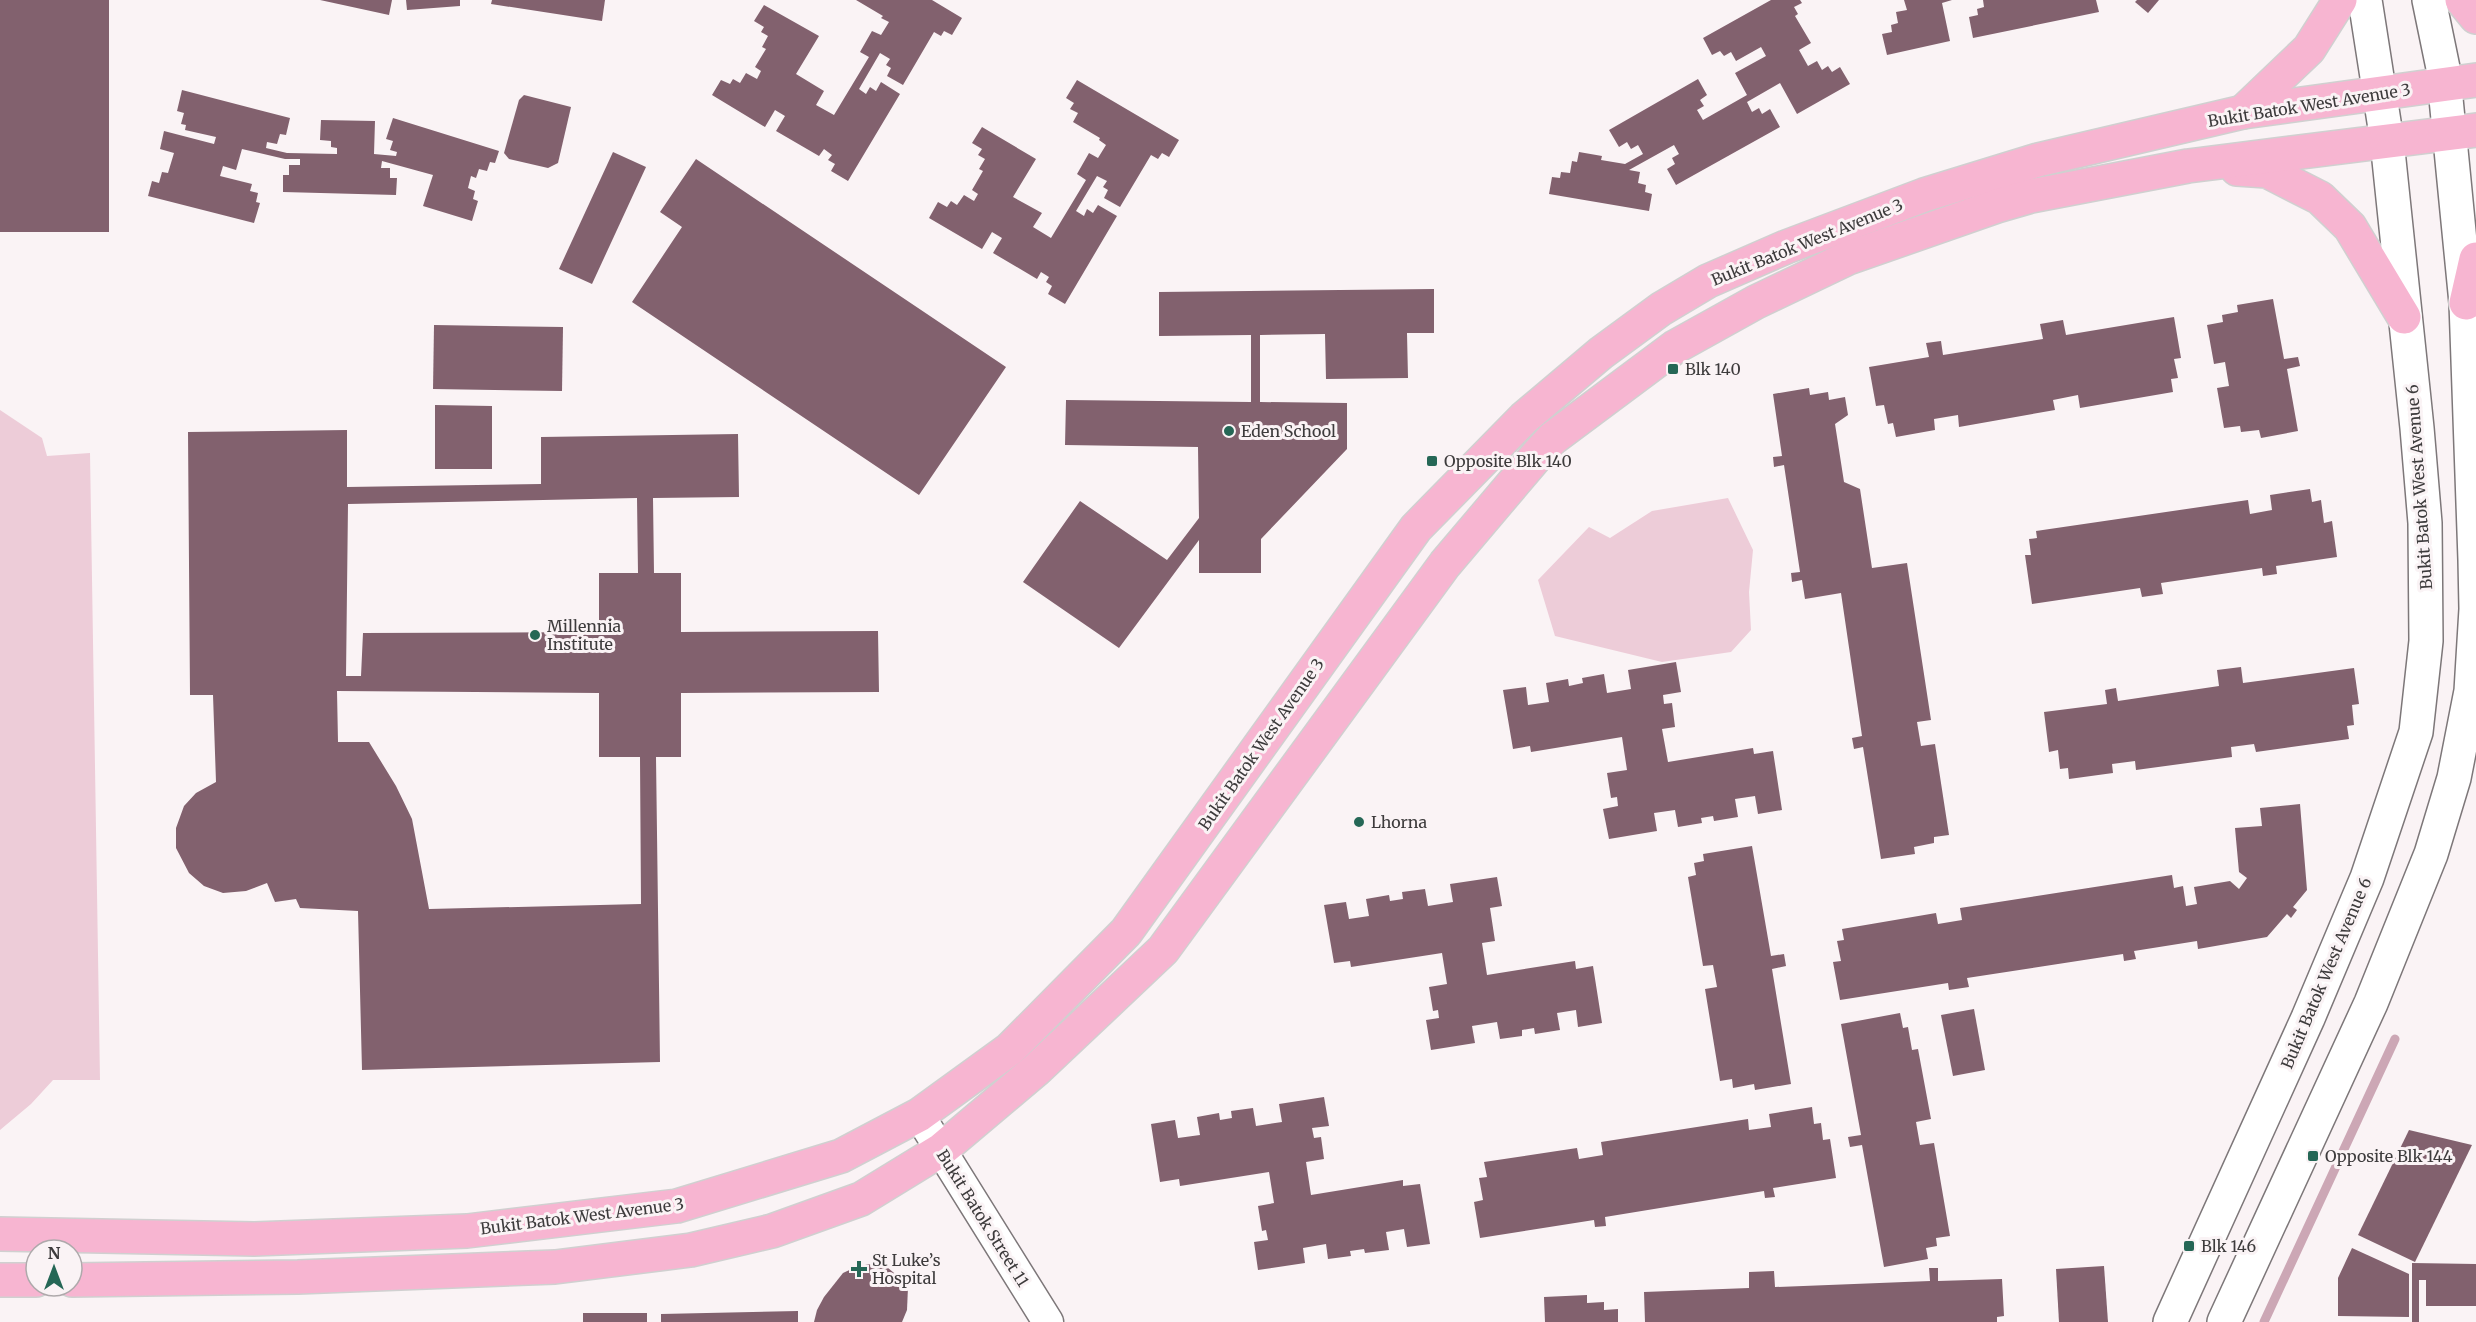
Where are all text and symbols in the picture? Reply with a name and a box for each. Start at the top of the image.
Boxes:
street label: Bukit Batok West Avenue 3 [2206,79,2412,131]
street label: Bukit Batok West Avenue 3 [1708,194,1906,290]
place label: Blk 140 [1685,359,1741,379]
marker: Blk 140 [1666,362,1680,376]
street label: Bukit Batok West Avenue 6 [2402,383,2436,590]
place label: Eden School [1241,421,1336,441]
marker: Eden School [1222,424,1236,438]
place label: Opposite Blk 140 [1444,451,1572,471]
marker: Opposite Blk 140 [1425,454,1439,468]
place label: Millennia Institute [547,616,622,654]
marker: Millennia Institute [528,628,542,642]
street label: Bukit Batok West Avenue 3 [1194,654,1328,834]
place label: Lhorna [1371,812,1427,832]
marker: Lhorna [1352,815,1366,829]
street label: Bukit Batok West Avenue 6 [2277,874,2375,1072]
street label: Bukit Batok Street 11 [933,1146,1033,1290]
place label: Opposite Blk 144 [2325,1146,2453,1166]
marker: Opposite Blk 144 [2306,1149,2320,1163]
street label: Bukit Batok West Avenue 3 [479,1194,685,1238]
place label: Blk 146 [2201,1236,2257,1256]
north arrow [24,1238,84,1298]
marker: Blk 146 [2182,1239,2196,1253]
text: N [48,1243,61,1263]
place label: St Luke’s Hospital [872,1250,941,1288]
marker: St Luke’s Hospital [850,1260,868,1278]

